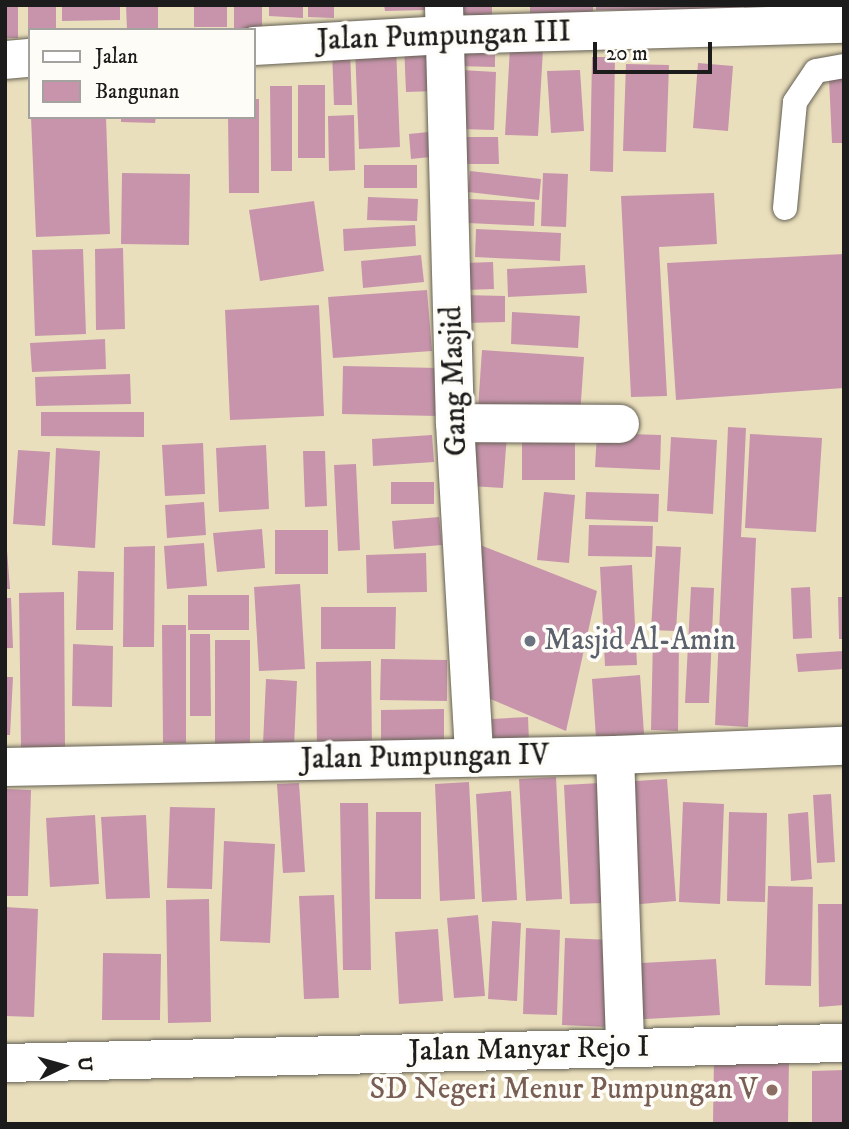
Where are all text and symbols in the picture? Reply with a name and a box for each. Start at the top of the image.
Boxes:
street label: Jalan Pumpungan III [316,15,572,59]
legend [28,28,256,119]
scale bar [597,28,716,72]
text: 20 m [606,41,648,67]
text: Jalan [95,44,138,70]
text: Bangunan [95,79,179,105]
street label: Gang Masjid [434,305,476,457]
place label: Masjid Al-Amin [544,623,736,659]
marker: Masjid Al-Amin [522,633,538,649]
street label: Jalan Pumpungan IV [300,738,550,778]
street label: Jalan Manyar Rejo I [408,1030,650,1070]
north arrow [28,1031,98,1101]
text: U [72,1056,97,1072]
place label: SD Negeri Menur Pumpungan V [370,1072,758,1108]
marker: SD Negeri Menur Pumpungan V [764,1082,780,1098]

